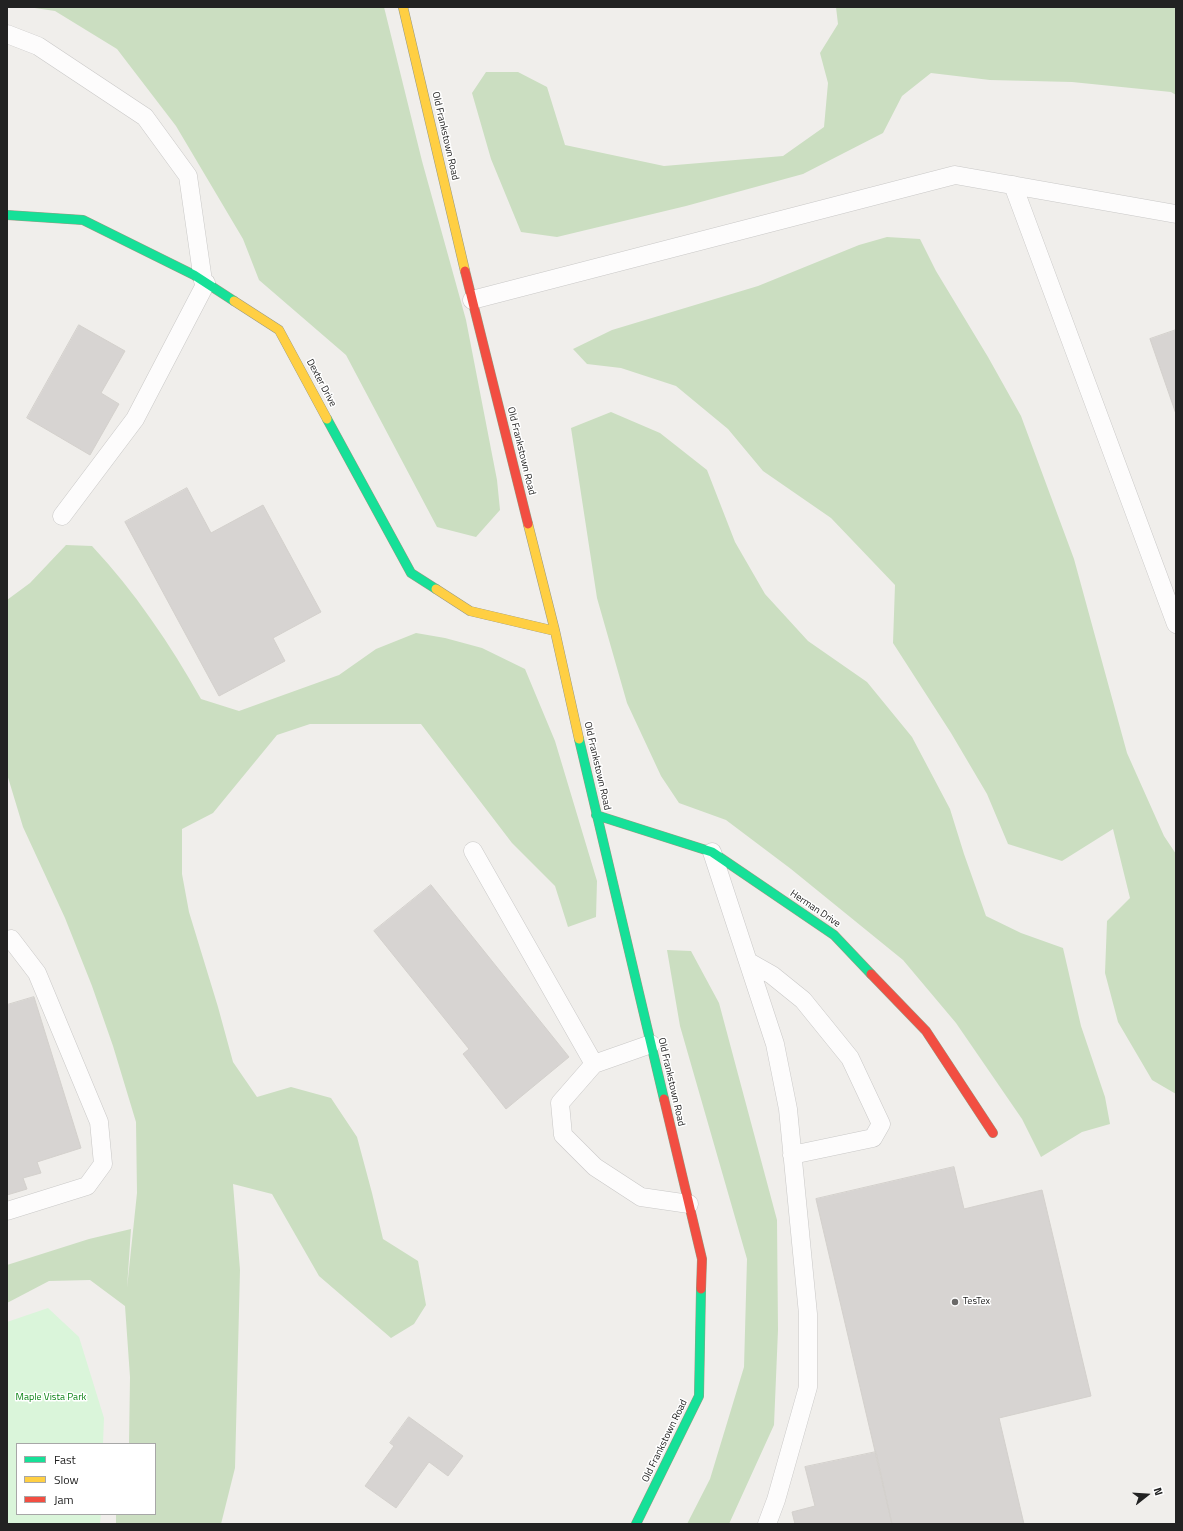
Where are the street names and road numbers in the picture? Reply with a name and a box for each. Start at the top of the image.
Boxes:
street label: Old Frankstown Road [429,91,461,181]
street label: Dexter Drive [303,357,339,409]
street label: Old Frankstown Road [504,406,538,496]
street label: Old Frankstown Road [581,721,613,811]
street label: Herman Drive [788,888,842,930]
street label: Old Frankstown Road [655,1037,687,1127]
street label: Old Frankstown Road [640,1398,690,1484]

